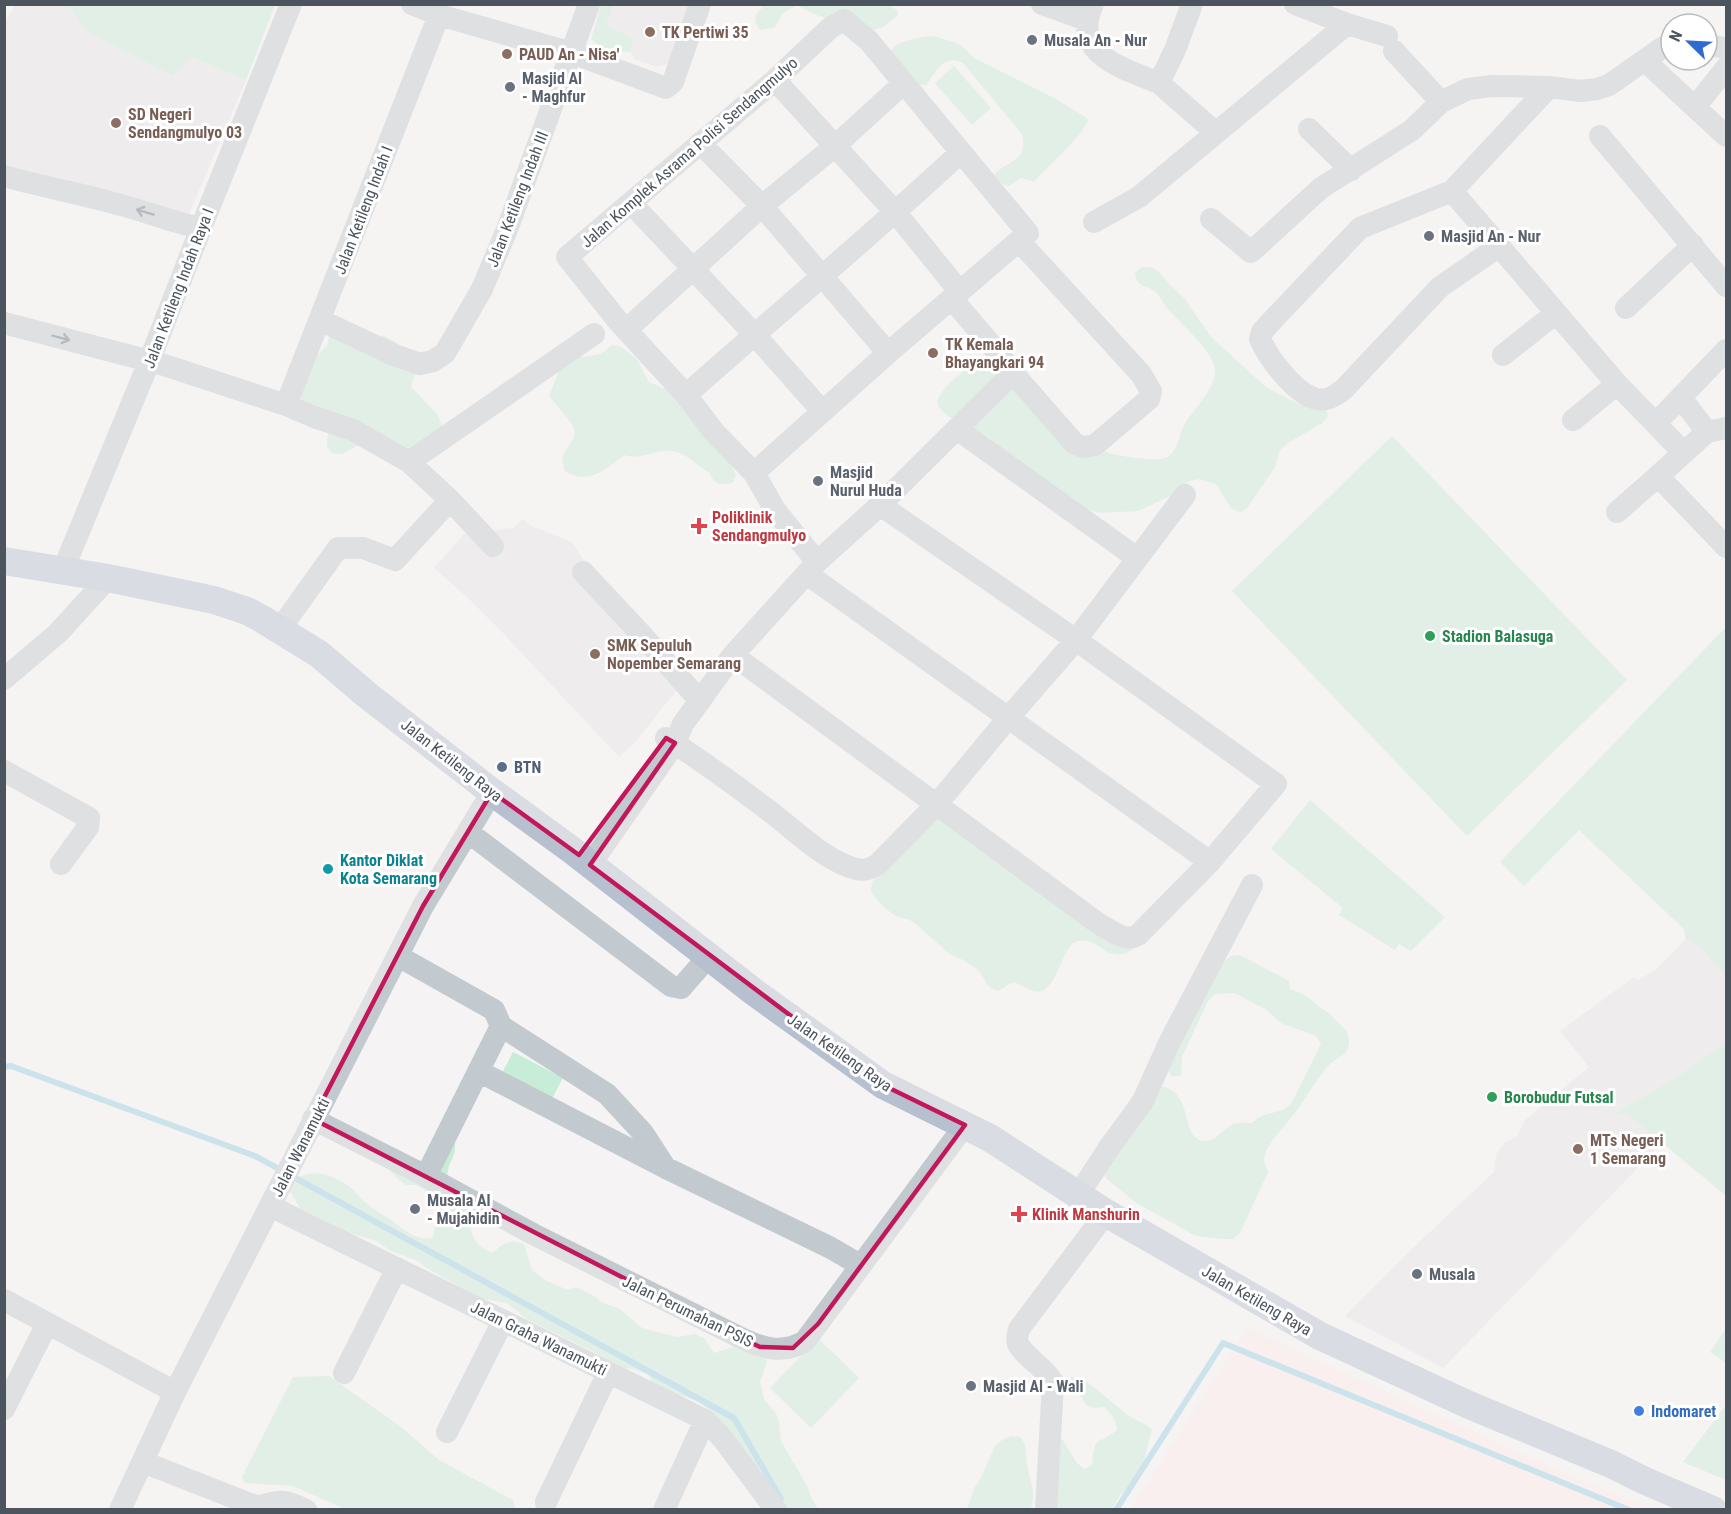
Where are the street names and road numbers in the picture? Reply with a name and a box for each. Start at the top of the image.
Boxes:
street label: Jalan Komplek Asrama Polisi Sendangmulyo [577,53,801,252]
street label: Jalan Ketileng Indah III [483,129,552,270]
street label: Jalan Ketileng Indah I [330,143,397,277]
street label: Jalan Ketileng Indah Raya I [139,206,218,371]
street label: Jalan Ketileng Raya [397,715,506,806]
street label: Jalan Ketileng Raya [784,1009,896,1096]
street label: Jalan Wanamukti [267,1095,334,1200]
street label: Jalan Ketileng Raya [1199,1261,1315,1339]
street label: Jalan Perumahan PSIS [619,1272,756,1351]
street label: Jalan Graha Wanamukti [468,1297,610,1380]

